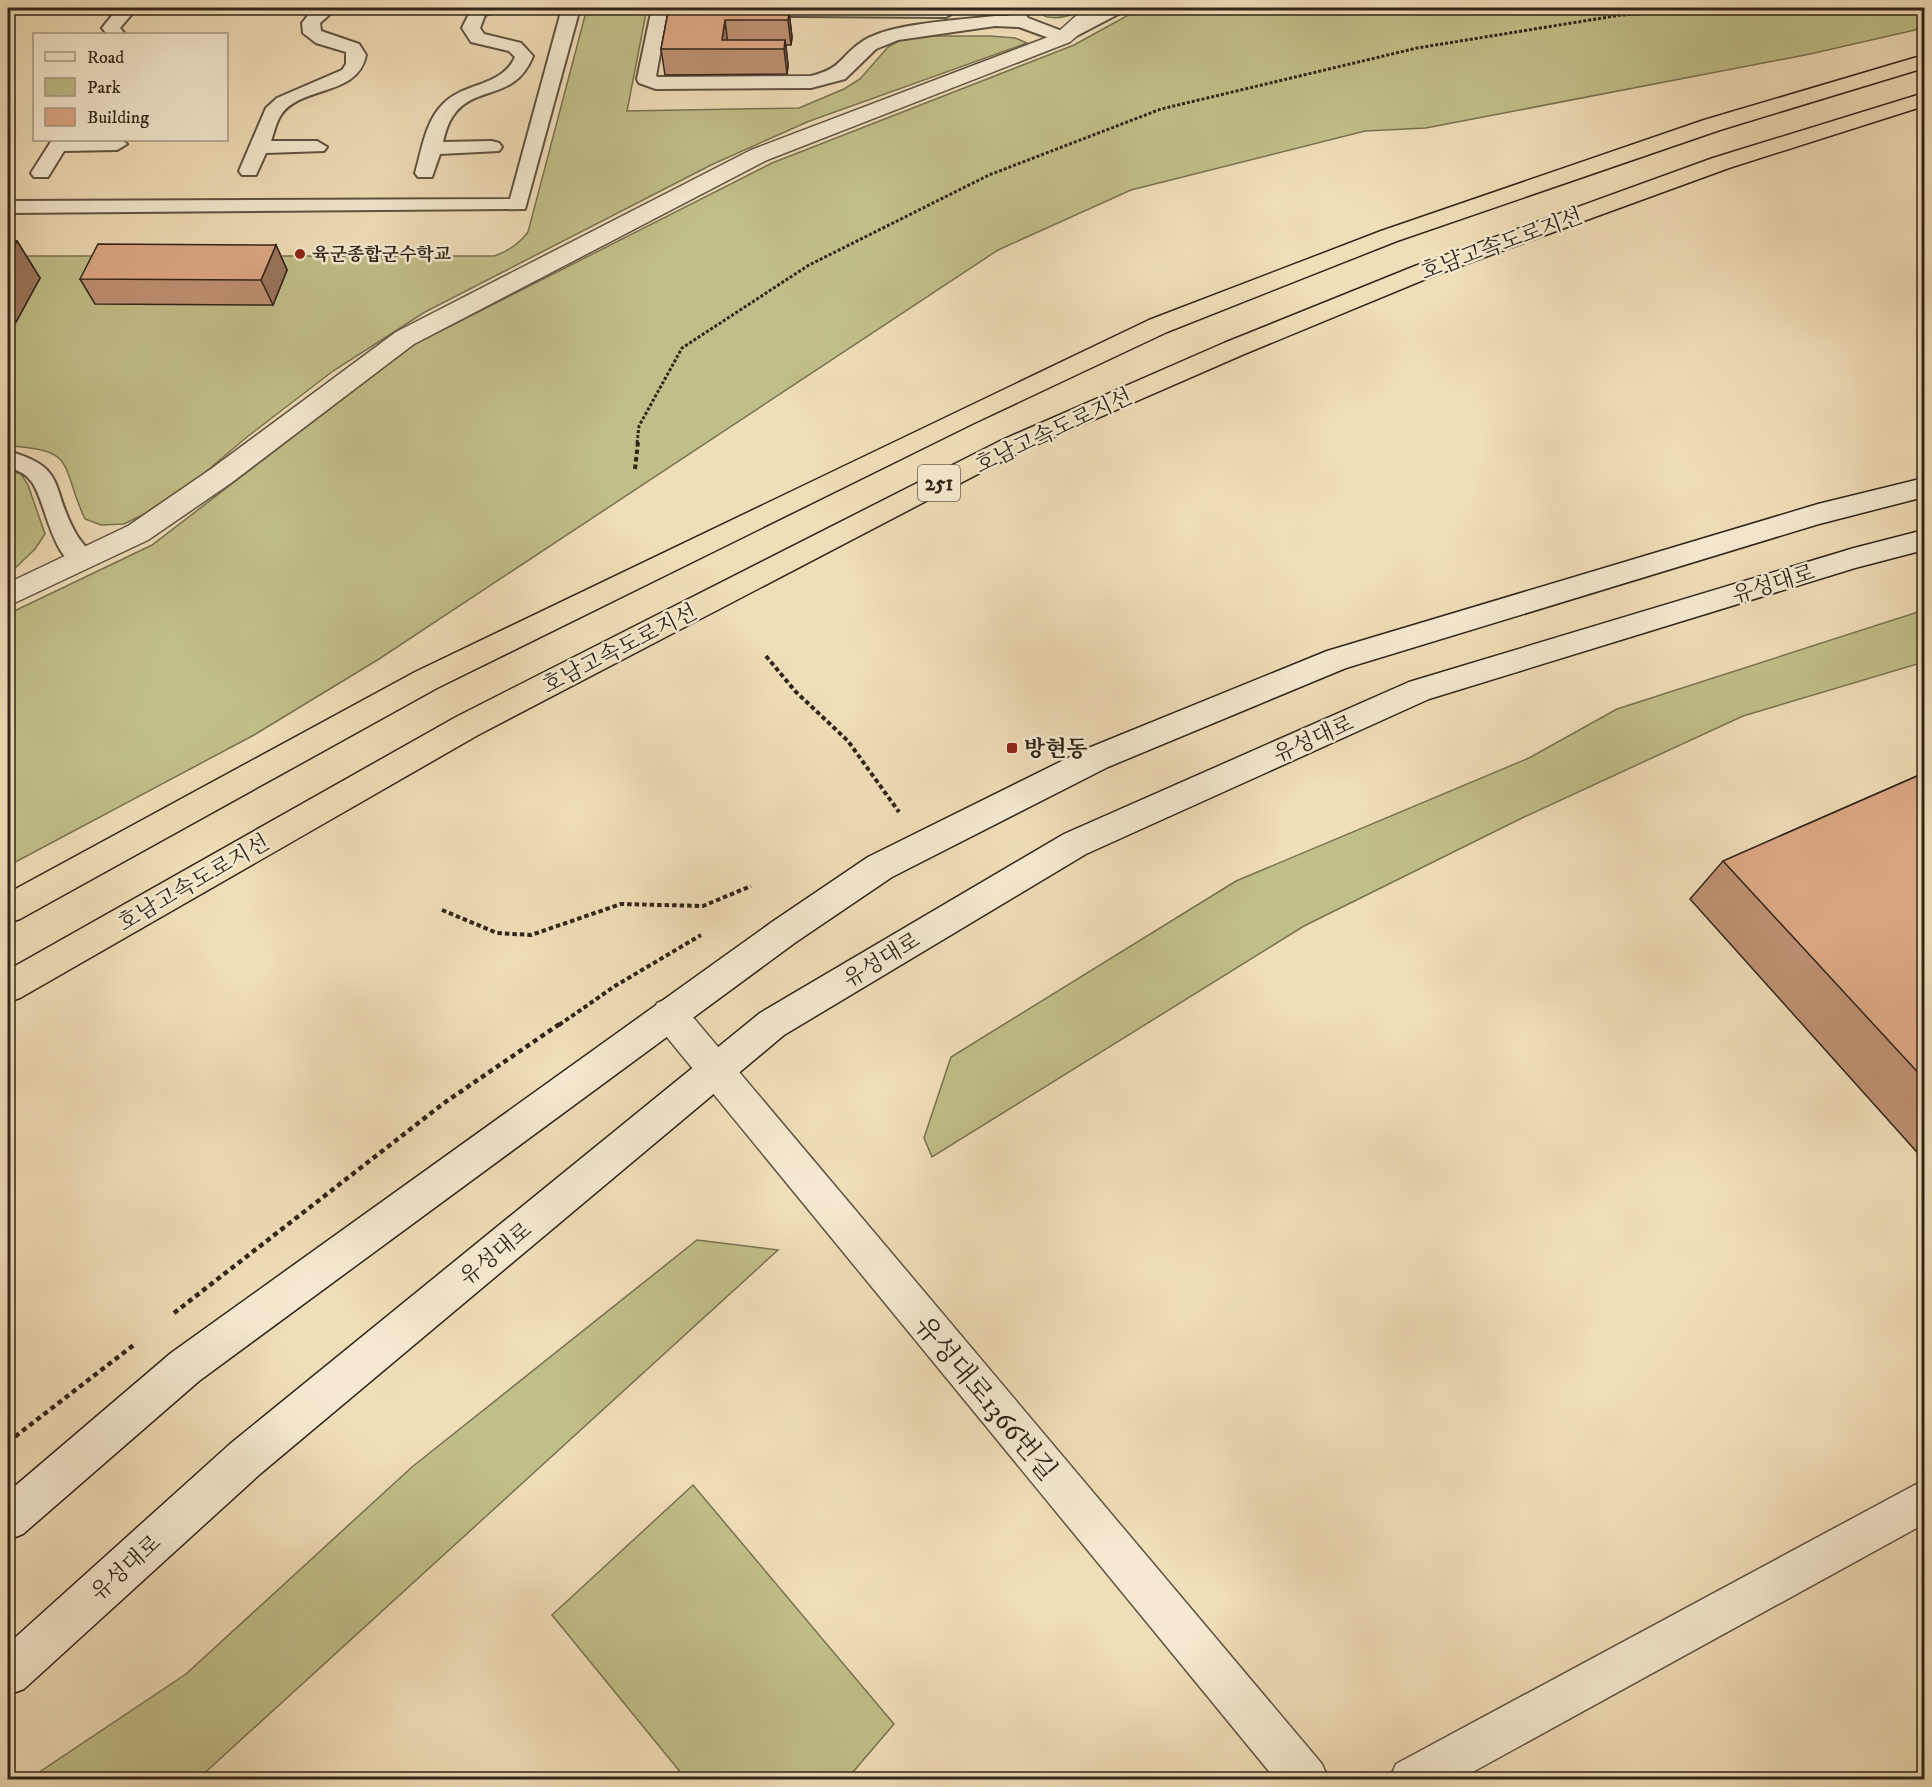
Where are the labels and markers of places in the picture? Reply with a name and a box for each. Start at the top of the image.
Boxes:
place label: 육군종합군수학교 [312,244,452,266]
marker: 육군종합군수학교 [293,247,307,261]
place label: 방현동 [1024,736,1088,763]
marker: 방현동 [1005,741,1019,755]

